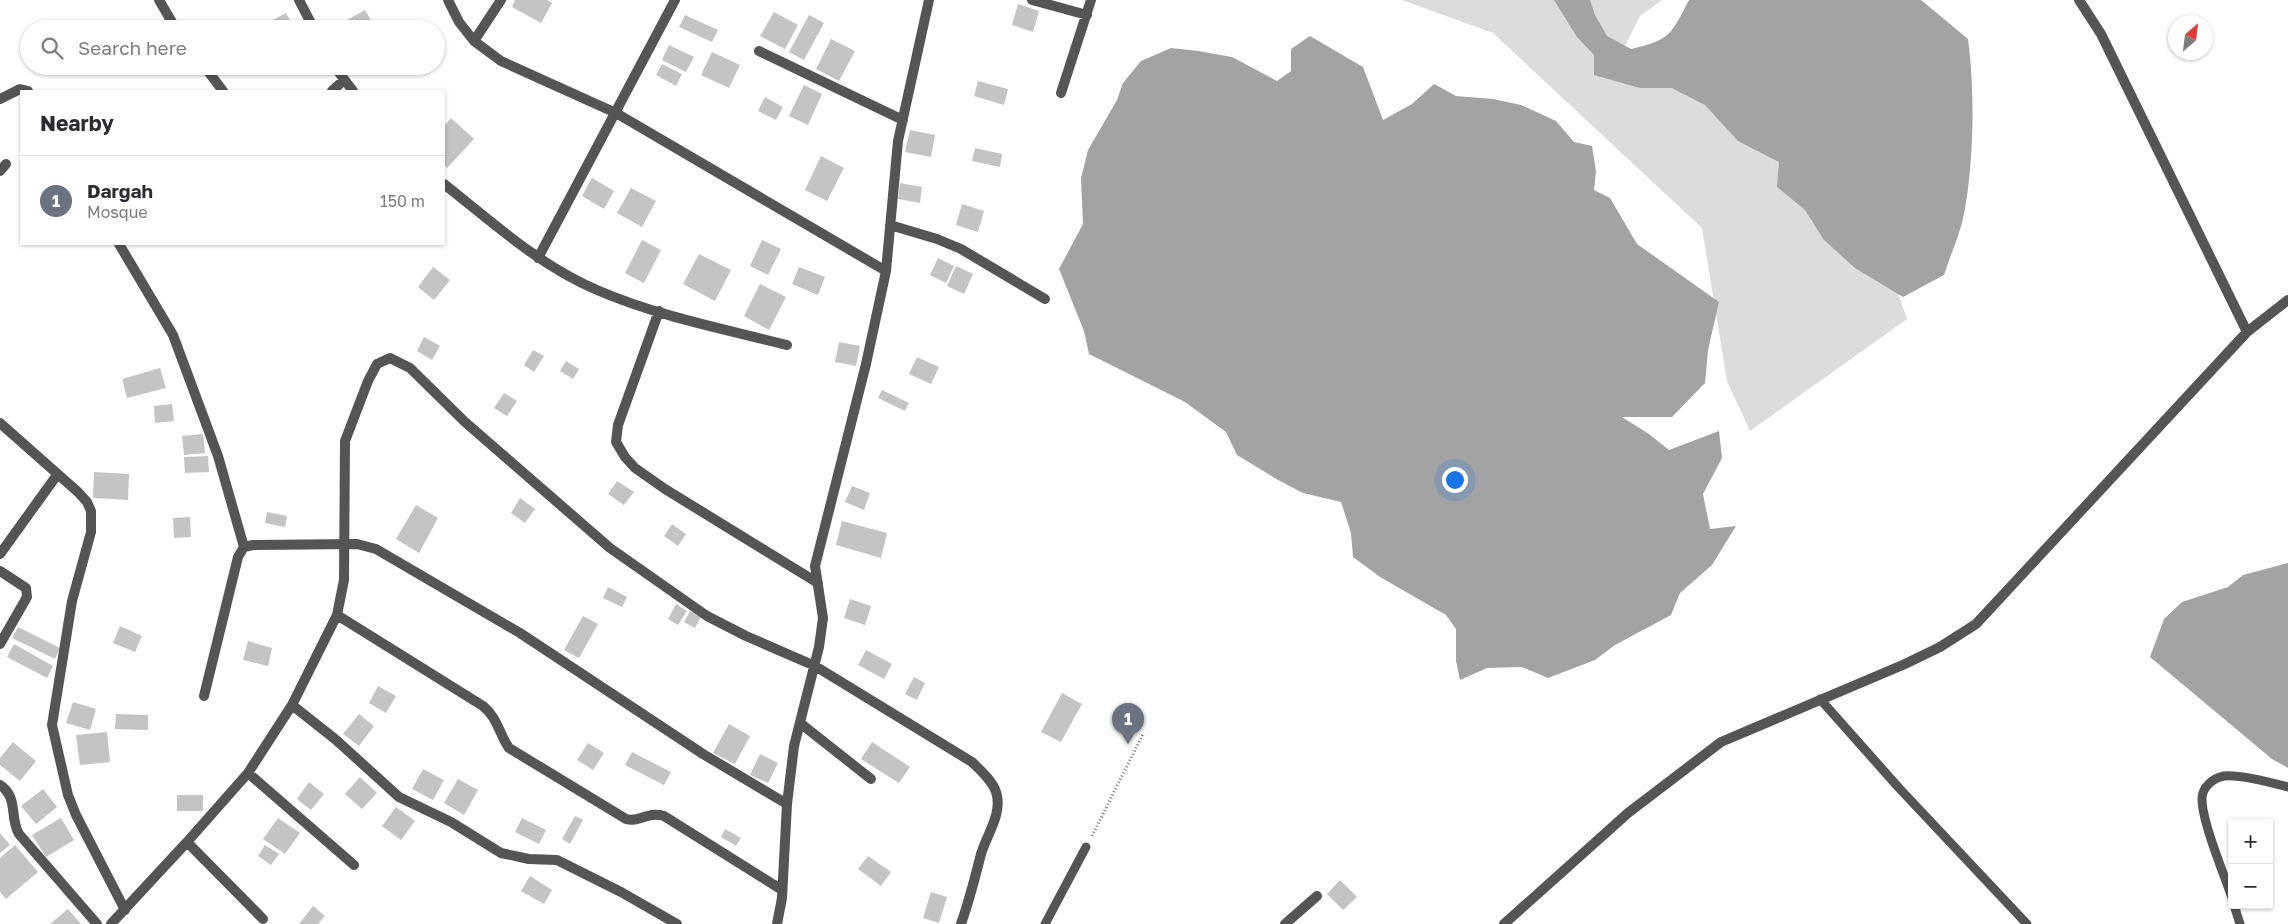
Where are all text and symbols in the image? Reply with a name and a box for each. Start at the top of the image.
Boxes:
north arrow [2168,15,2213,60]
search box [20,20,445,75]
icon: search [38,34,66,62]
text: Search here [78,36,187,59]
text: Nearby [40,110,114,136]
text: Dargah [87,179,153,202]
text: 1 [52,191,60,211]
text: 150 m [380,191,425,211]
text: Mosque [87,202,148,222]
your location [1442,467,1468,493]
pin: 1 [1112,703,1144,744]
map controls [2228,819,2273,909]
button: + [2228,819,2273,864]
button: − [2228,864,2273,909]

